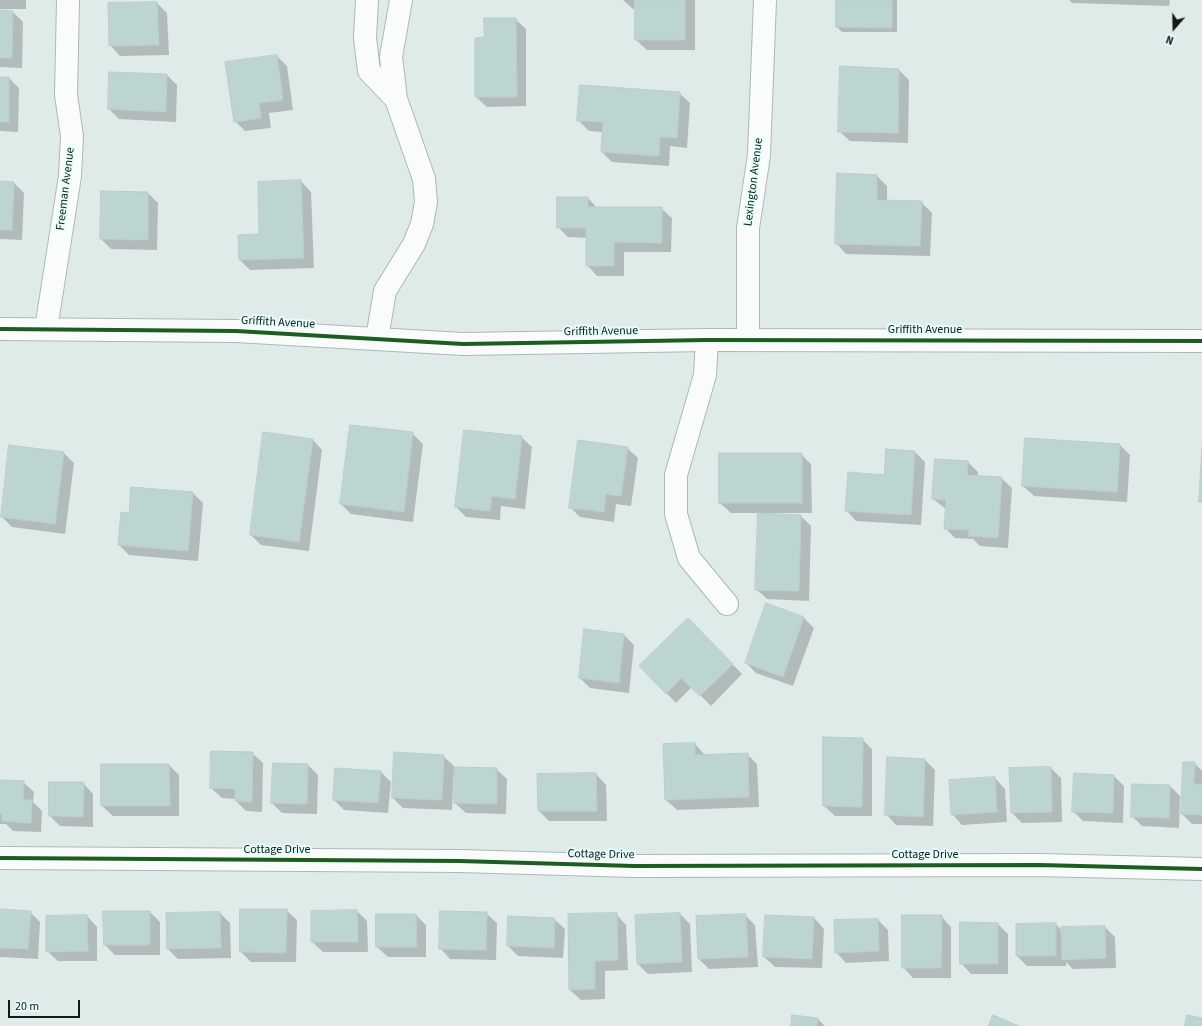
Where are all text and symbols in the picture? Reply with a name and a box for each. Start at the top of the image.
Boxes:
north arrow [1154,8,1194,48]
text: N [1164,31,1176,48]
street label: Lexington Avenue [741,137,767,227]
street label: Freeman Avenue [54,147,78,231]
street label: Griffith Avenue [240,314,316,332]
street label: Griffith Avenue [888,323,962,337]
street label: Griffith Avenue [564,324,638,340]
street label: Cottage Drive [243,843,311,857]
street label: Cottage Drive [567,847,635,863]
street label: Cottage Drive [891,848,959,862]
scale bar [10,992,82,1018]
text: 20 m [15,998,39,1015]

